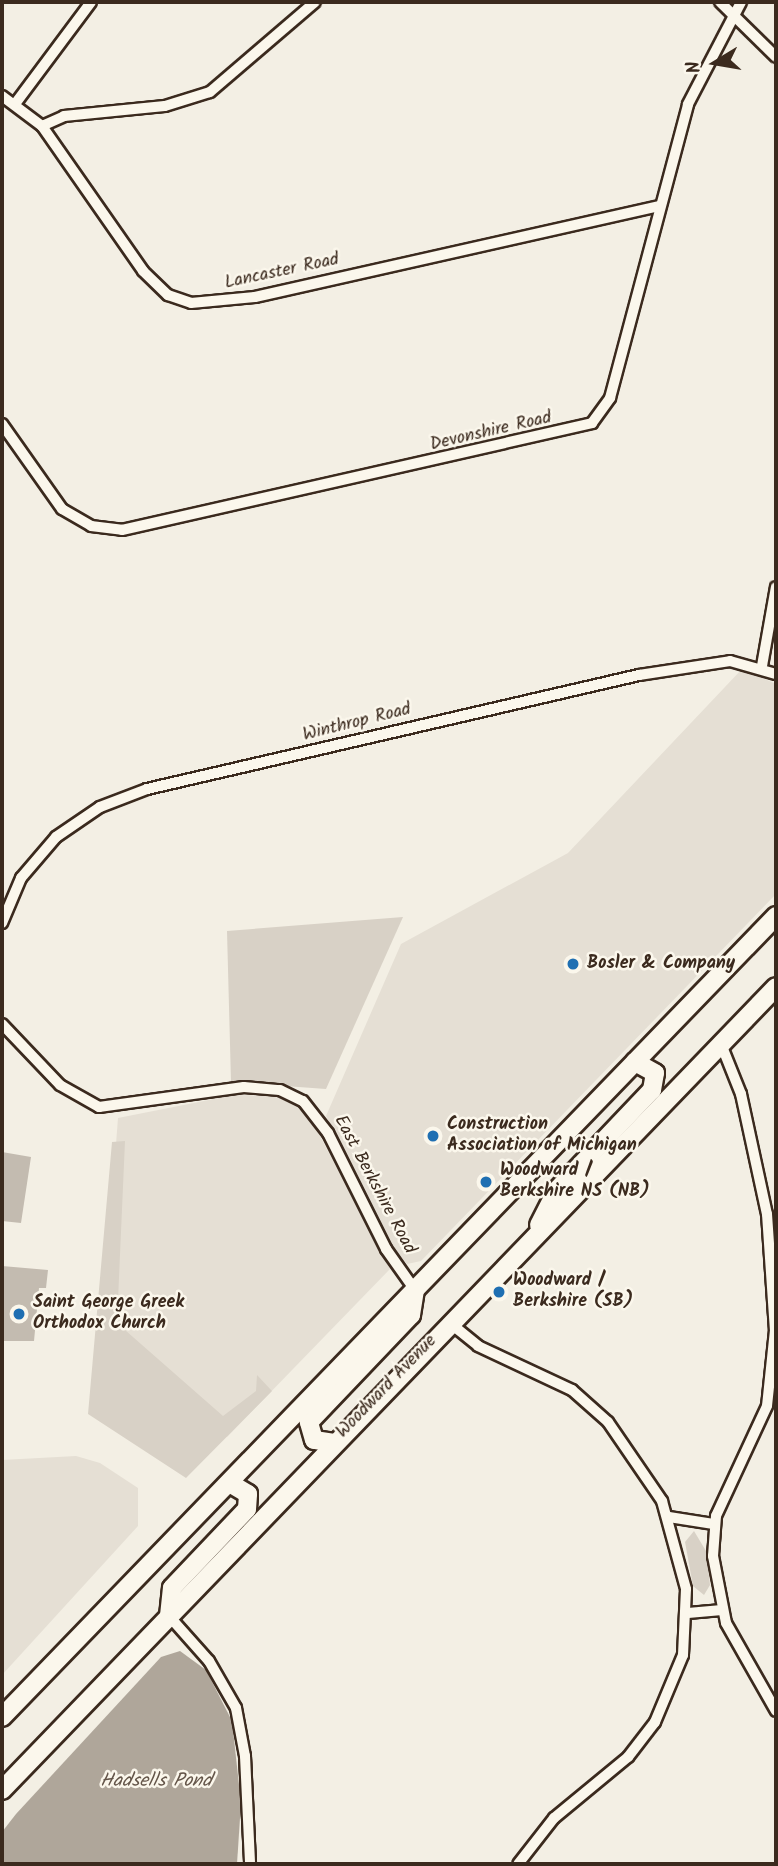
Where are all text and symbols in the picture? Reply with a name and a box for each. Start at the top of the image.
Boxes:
north arrow [680,28,750,98]
text: N [679,58,710,76]
street label: Lancaster Road [223,249,341,295]
street label: Devonshire Road [428,408,554,456]
street label: Winthrop Road [301,699,413,747]
place label: Bosler & Company [587,953,735,975]
marker: Bosler & Company [565,956,581,972]
street label: East Berkshire Road [328,1112,420,1258]
place label: Construction Association of Michigan [447,1115,637,1158]
marker: Construction Association of Michigan [425,1128,441,1144]
place label: Woodward / Berkshire NS (NB) [500,1161,650,1204]
marker: Woodward / Berkshire NS (NB) [478,1174,494,1190]
place label: Woodward / Berkshire (SB) [513,1271,633,1314]
marker: Woodward / Berkshire (SB) [491,1284,507,1300]
place label: Saint George Greek Orthodox Church [33,1293,184,1336]
marker: Saint George Greek Orthodox Church [11,1306,27,1322]
street label: Woodward Avenue [332,1331,442,1443]
water label: Hadsells Pond [100,1771,212,1793]

